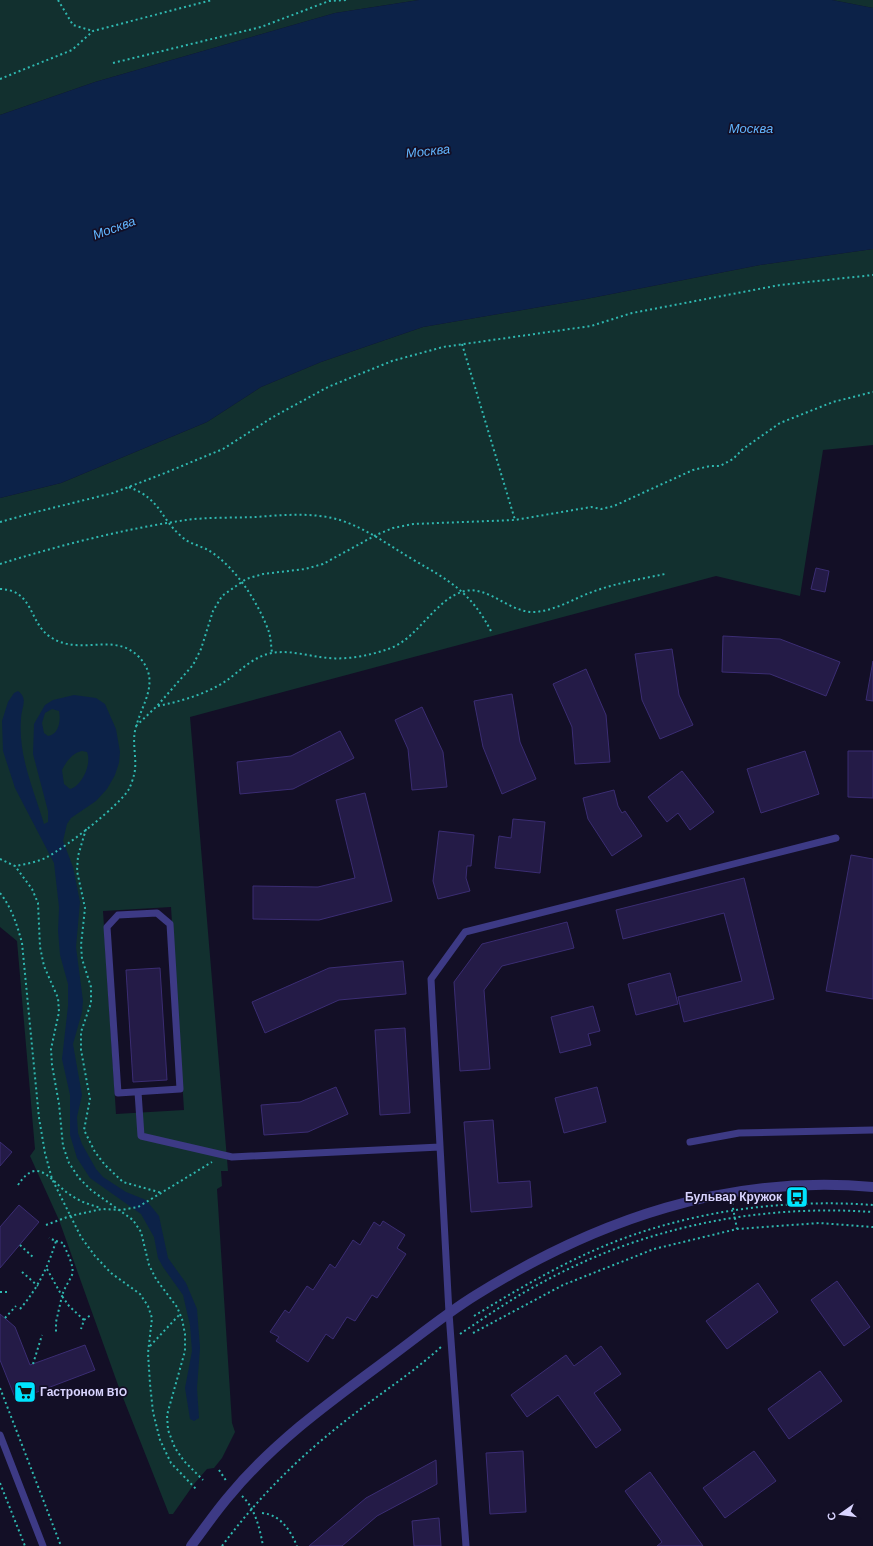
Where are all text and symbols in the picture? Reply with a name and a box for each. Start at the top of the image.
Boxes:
water label: Москва [729,120,773,137]
water label: Москва [405,140,451,162]
water label: Москва [90,212,138,244]
bus stop icon: Бульвар Кружок [784,1184,810,1210]
place label: Бульвар Кружок [685,1189,783,1205]
supermarket icon: Гастроном B10 [12,1379,38,1405]
place label: Гастроном B10 [40,1384,127,1400]
north arrow [821,1494,861,1534]
text: С [824,1511,839,1522]

